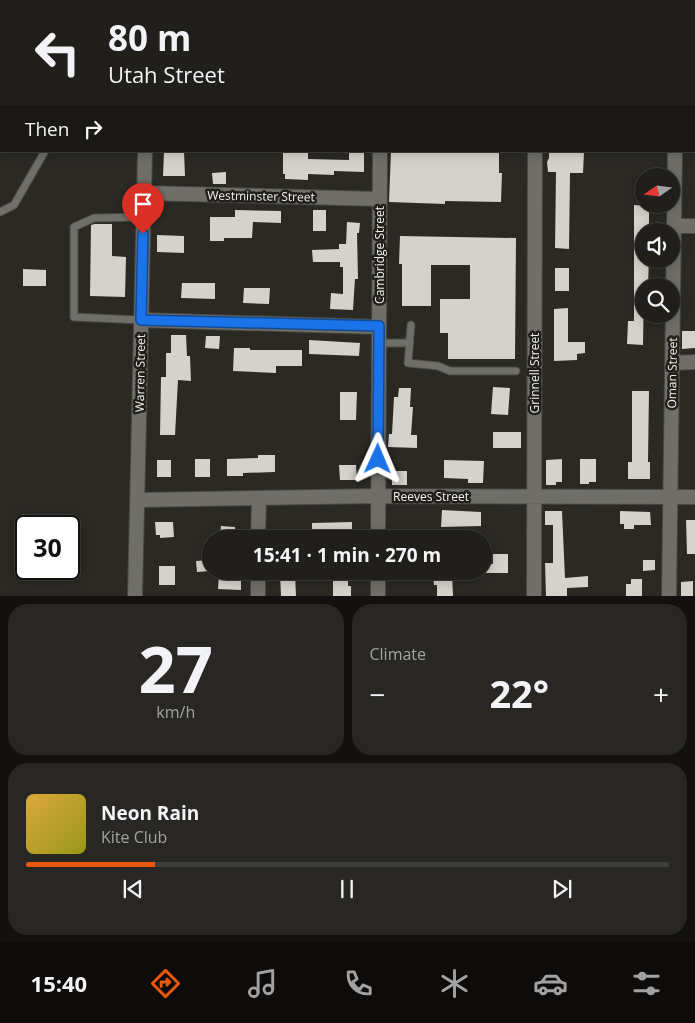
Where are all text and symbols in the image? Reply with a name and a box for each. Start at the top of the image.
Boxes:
text: 80 m [108,14,191,61]
icon: left [25,20,90,85]
text: Utah Street [108,59,225,89]
icon: right [79,115,107,143]
text: Then [25,116,69,142]
north arrow [635,168,680,212]
map controls [635,168,680,323]
pin [122,183,164,234]
street label: Westminster Street [207,187,315,205]
icon: arrive [129,190,157,218]
street label: Cambridge Street [371,206,388,304]
button: sound [635,223,680,268]
button: search [635,278,680,323]
street label: Grinnell Street [526,333,543,413]
street label: Warren Street [131,334,149,412]
street label: Oman Street [663,337,681,409]
position arrow [351,432,403,484]
street label: Reeves Street [393,488,469,505]
speed limit sign: 30 [15,515,80,580]
text: 15:41 · 1 min · 270 m [253,542,441,568]
text: 27 [139,624,213,712]
text: Climate [370,643,426,665]
text: 22° [489,667,549,719]
text: − [370,675,386,713]
text: + [653,675,669,713]
text: km/h [156,701,195,723]
text: Neon Rain [101,800,199,826]
text: Kite Club [101,826,167,848]
icon: previous [119,875,147,903]
icon: pause [333,875,361,903]
icon: next [548,875,576,903]
icon: directions [148,966,183,1001]
icon: music [245,966,280,1001]
icon: phone [341,966,376,1001]
icon: climate [437,966,472,1001]
icon: car [533,966,568,1001]
icon: filters [629,966,664,1001]
text: 15:40 [31,968,87,998]

